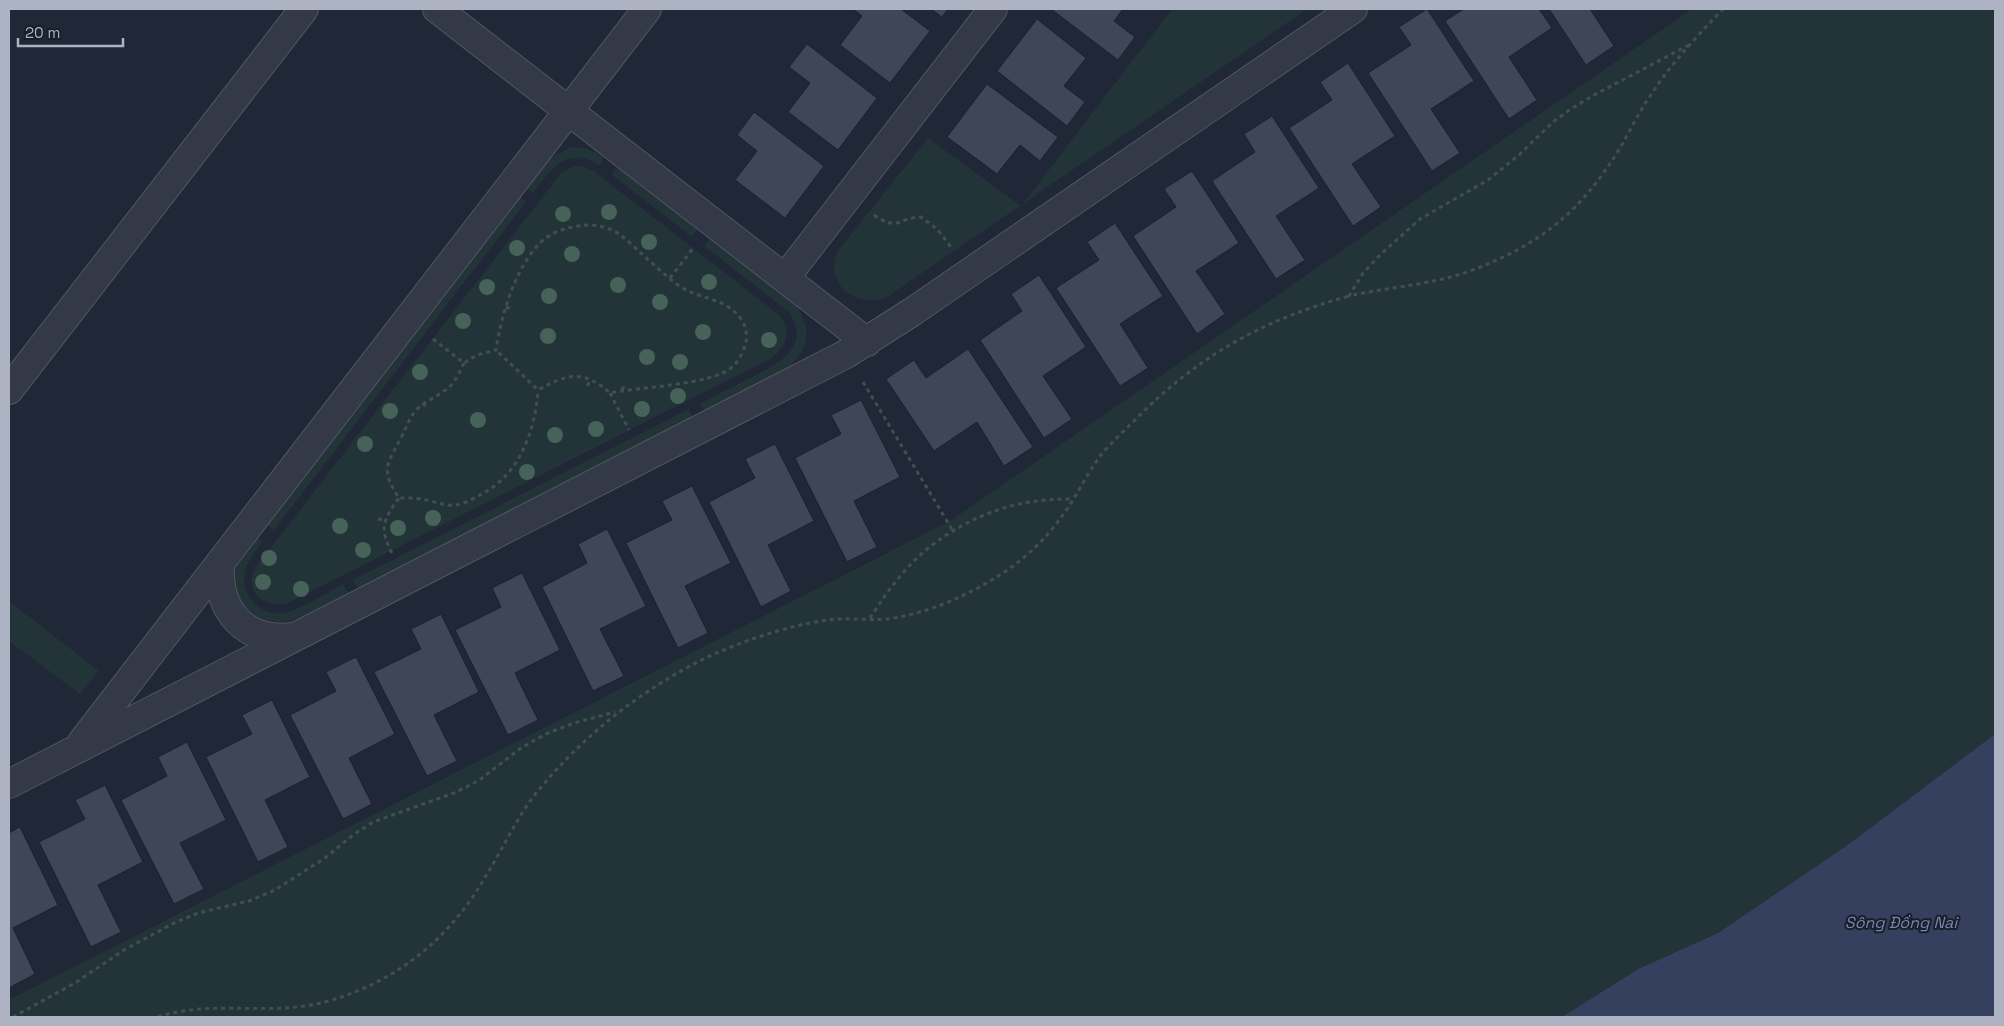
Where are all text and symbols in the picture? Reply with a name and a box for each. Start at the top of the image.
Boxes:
scale bar [18,15,122,47]
text: 20 m [25,23,60,42]
water label: Sông Đồng Nai [1845,912,1959,933]

